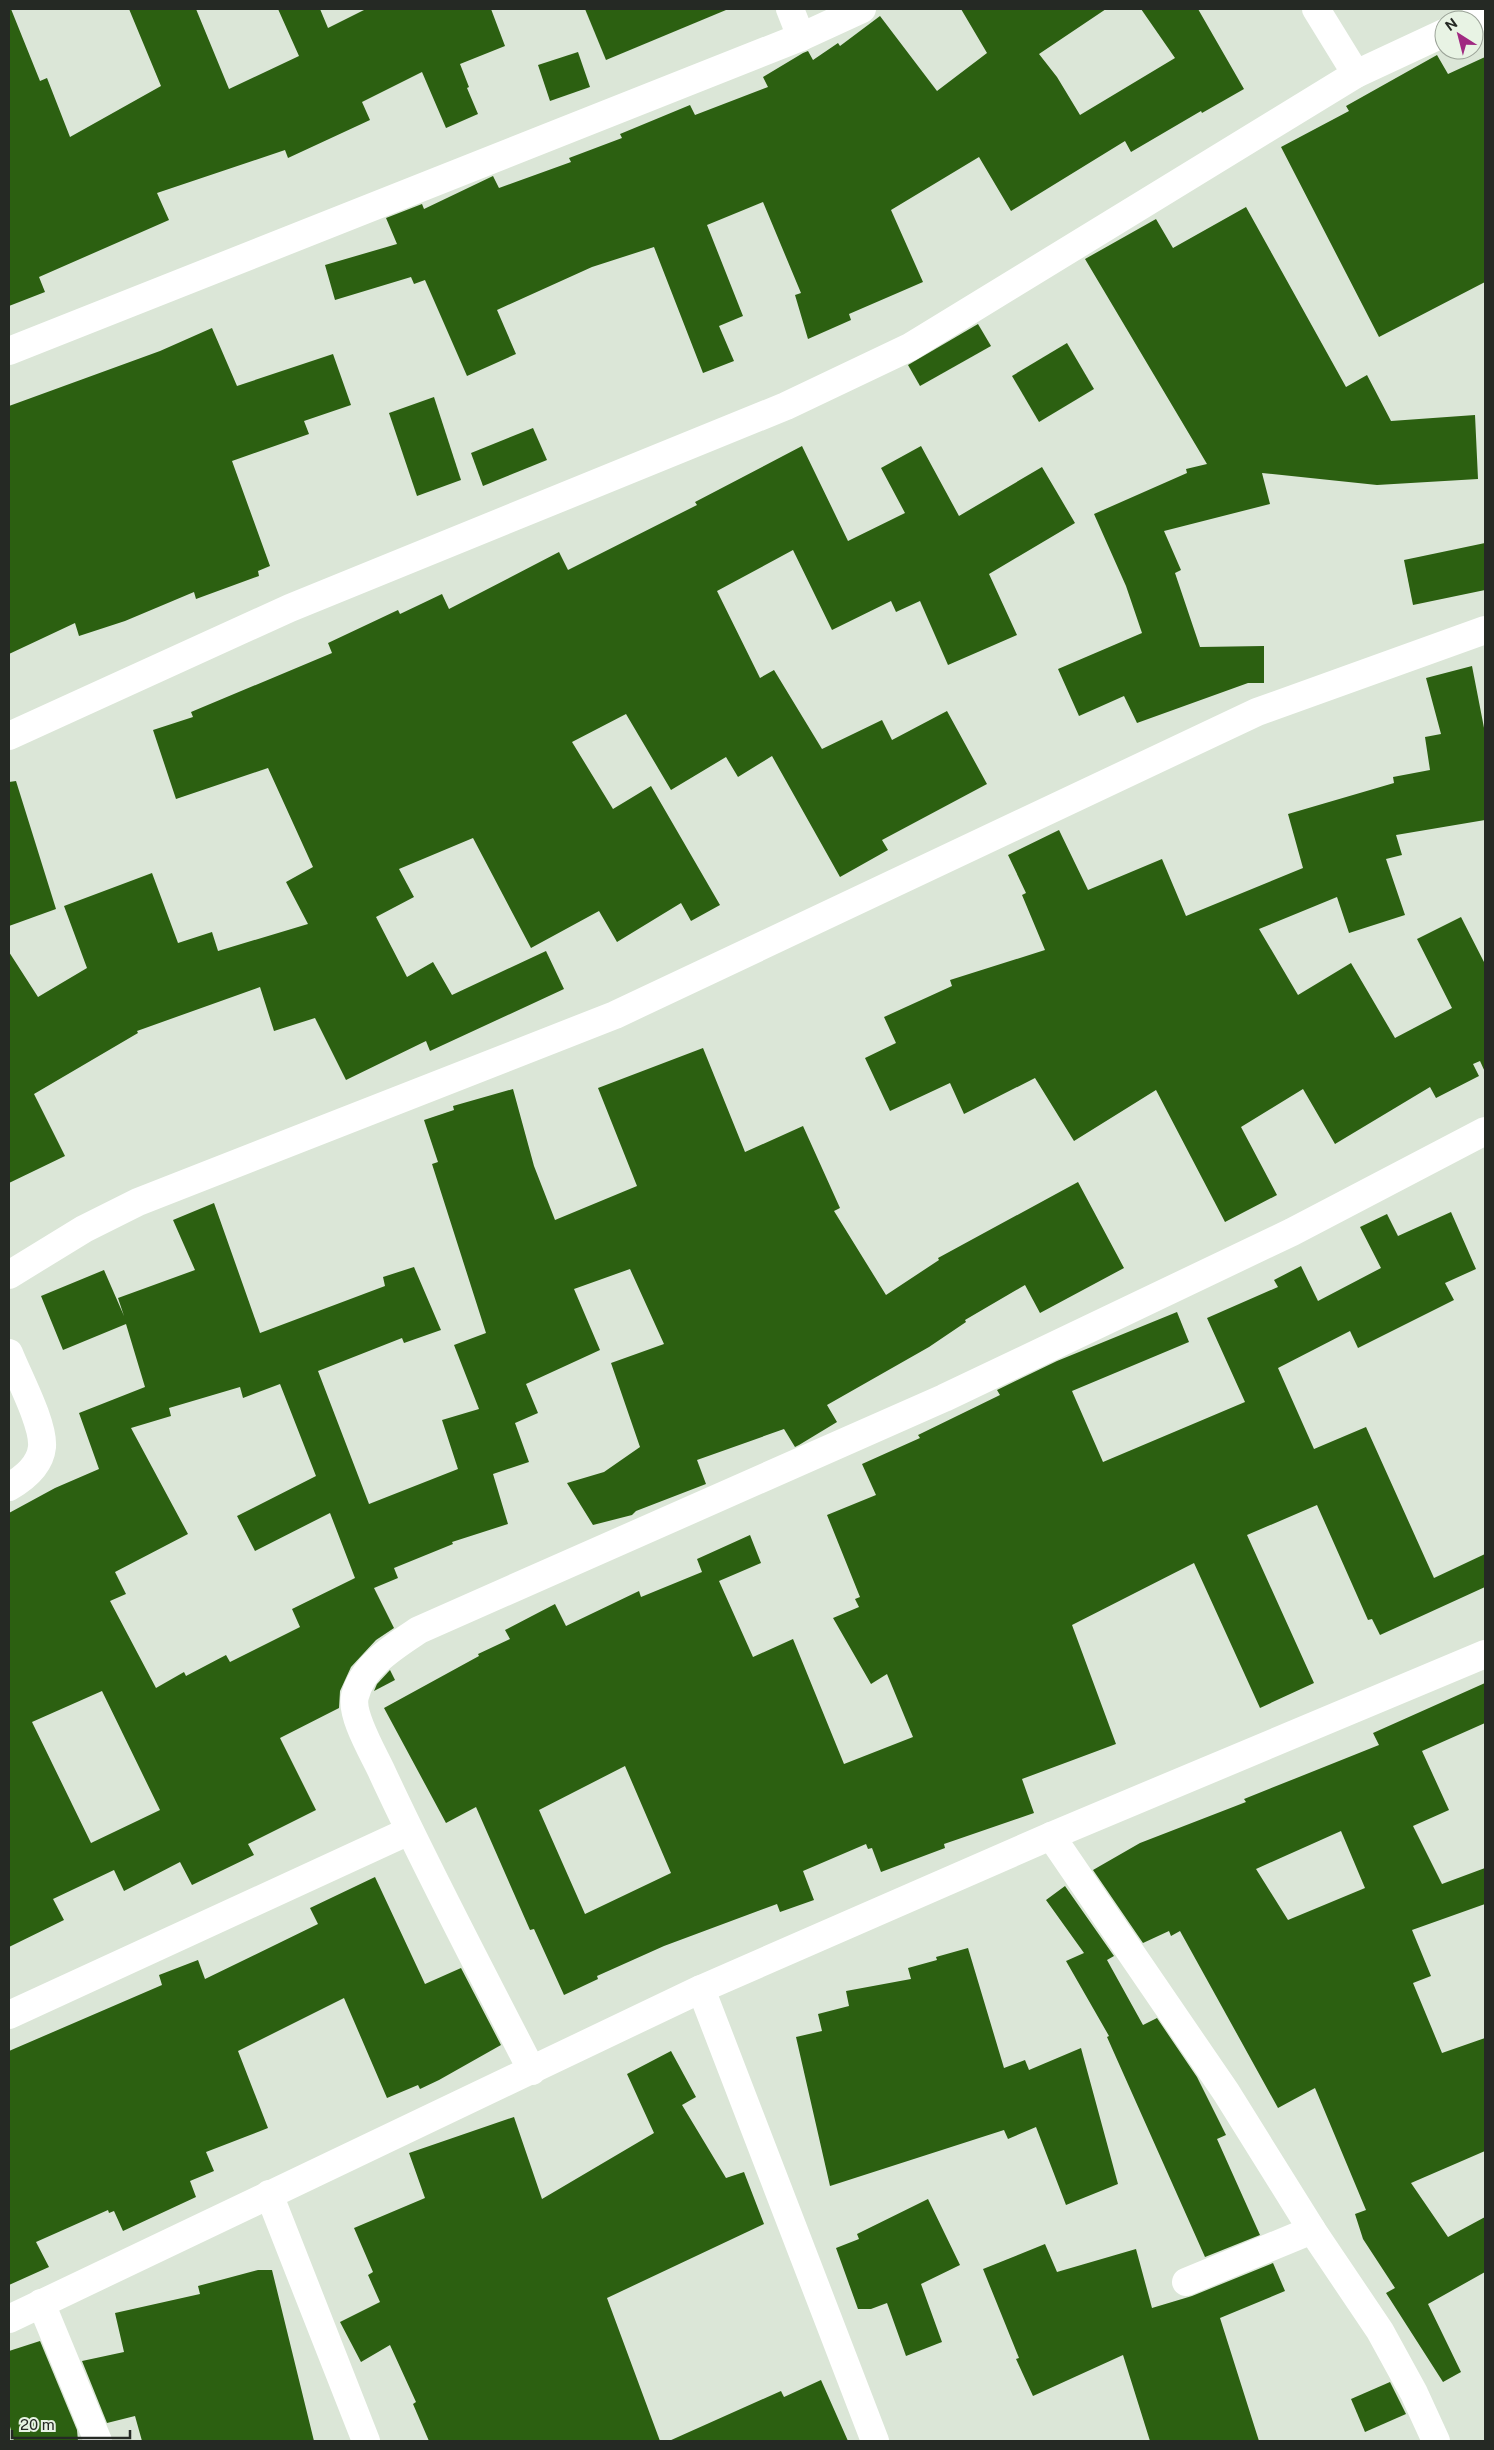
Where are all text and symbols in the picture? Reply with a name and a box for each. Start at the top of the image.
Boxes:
north arrow [1434,10,1484,60]
text: N [1442,15,1460,34]
scale bar [12,2408,130,2440]
text: 20 m [20,2416,55,2433]

